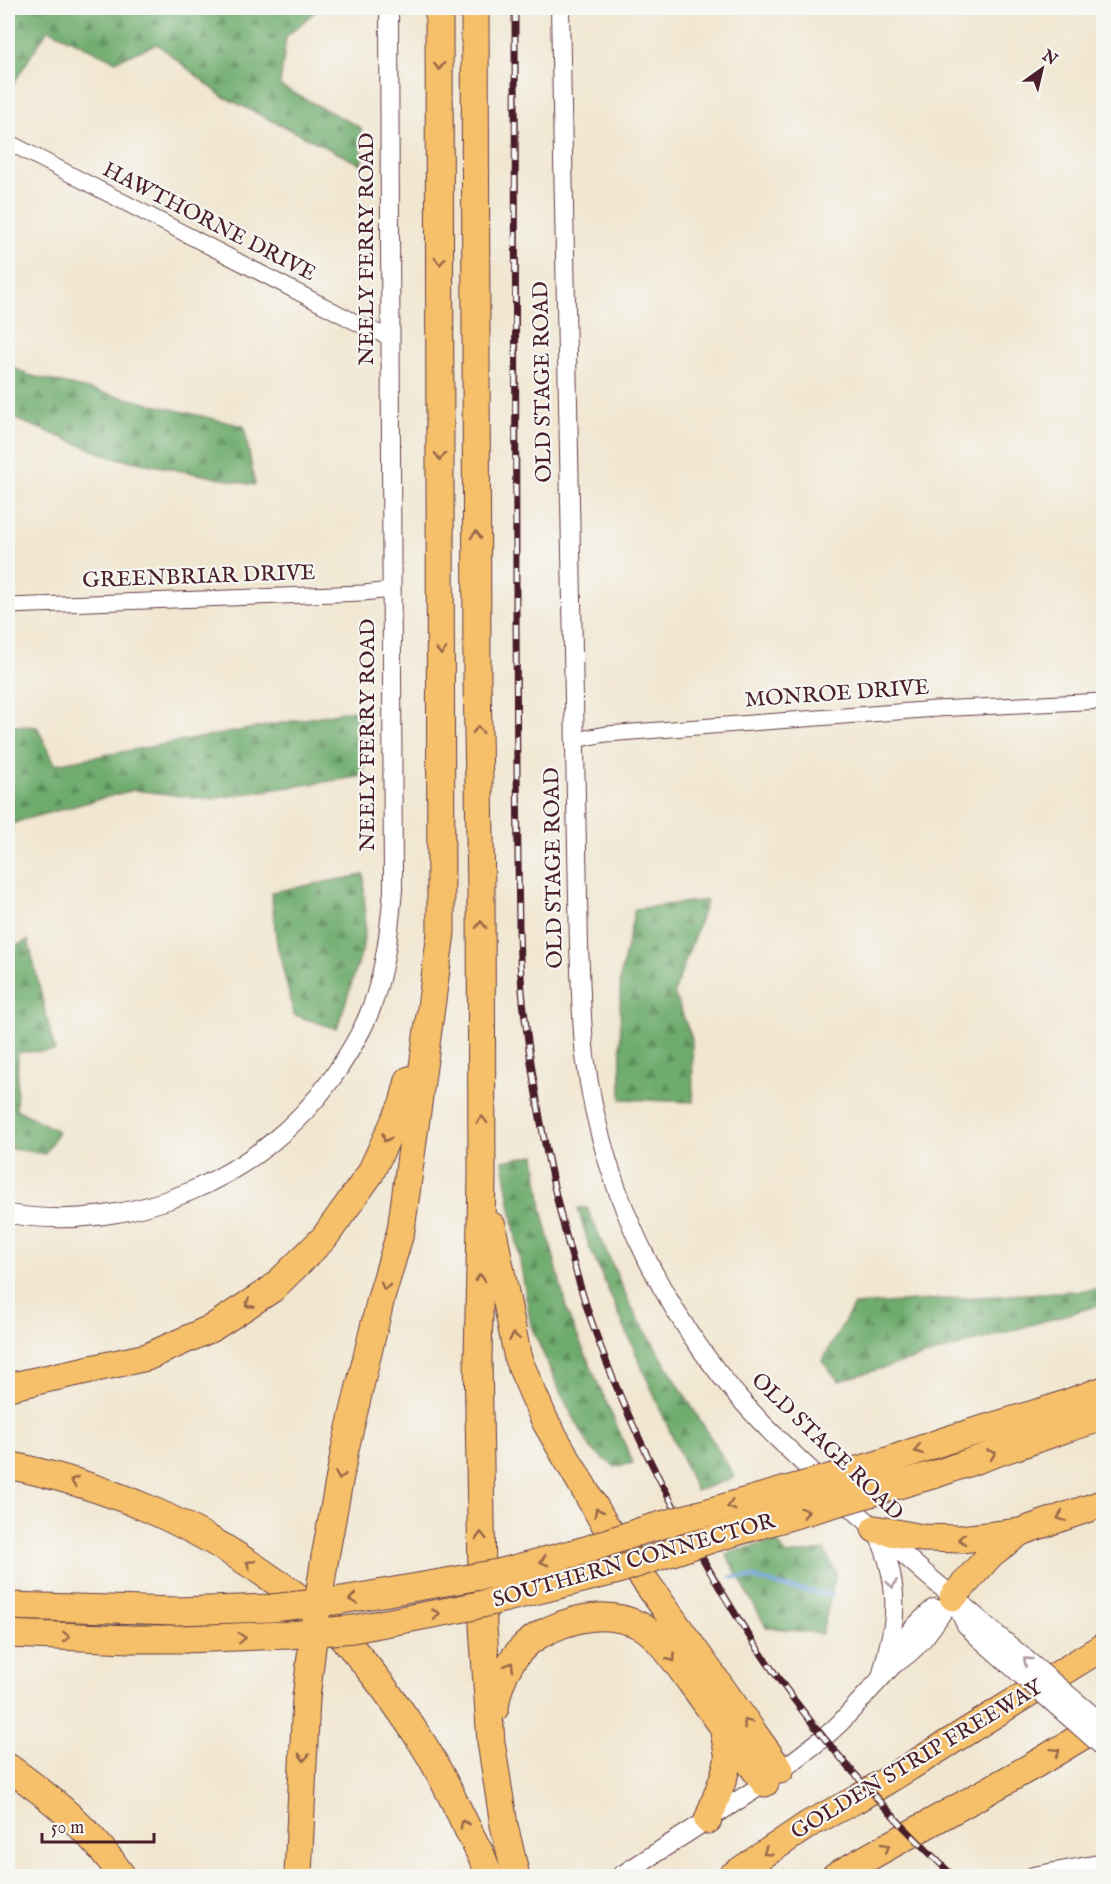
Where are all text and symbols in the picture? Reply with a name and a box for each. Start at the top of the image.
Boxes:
north arrow [1012,39,1072,99]
text: N [1037,46,1061,70]
one-way arrow [433,61,445,70]
street label: NEELY FERRY ROAD [353,133,381,365]
street label: HAWTHORNE DRIVE [98,156,320,288]
one-way arrow [434,256,446,265]
street label: OLD STAGE ROAD [527,281,559,483]
one-way arrow [434,451,446,460]
one-way arrow [470,530,482,539]
street label: GREENBRIAR DRIVE [82,559,316,595]
street label: NEELY FERRY ROAD [354,619,382,851]
one-way arrow [435,646,447,655]
street label: MONROE DRIVE [744,674,930,714]
one-way arrow [472,725,484,734]
street label: OLD STAGE ROAD [538,767,570,969]
one-way arrow [475,920,487,929]
one-way arrow [476,1115,488,1124]
one-way arrow [382,1132,394,1143]
one-way arrow [474,1274,486,1283]
one-way arrow [379,1281,392,1291]
one-way arrow [245,1297,256,1308]
one-way arrow [508,1332,521,1342]
street label: OLD STAGE ROAD [745,1367,909,1527]
one-way arrow [913,1443,924,1456]
one-way arrow [986,1449,997,1462]
one-way arrow [334,1471,347,1481]
one-way arrow [69,1476,80,1488]
one-way arrow [726,1498,736,1511]
street label: SOUTHERN CONNECTOR [490,1507,780,1615]
one-way arrow [800,1507,810,1519]
one-way arrow [594,1508,605,1518]
one-way arrow [1056,1509,1067,1522]
one-way arrow [475,1532,487,1541]
one-way arrow [957,1532,966,1545]
one-way arrow [539,1553,549,1566]
one-way arrow [246,1560,257,1571]
one-way arrow [885,1579,897,1589]
one-way arrow [348,1592,357,1604]
one-way arrow [431,1608,440,1620]
one-way arrow [61,1630,70,1643]
one-way arrow [238,1631,247,1644]
one-way arrow [665,1651,676,1662]
one-way arrow [1023,1657,1034,1668]
one-way arrow [502,1662,514,1672]
street label: GOLDEN STRIP FREEWAY [786,1673,1049,1846]
one-way arrow [743,1718,754,1729]
one-way arrow [1050,1747,1060,1759]
one-way arrow [297,1752,310,1761]
scale bar [42,1806,154,1844]
text: 50 m [51,1817,84,1840]
one-way arrow [460,1819,471,1830]
one-way arrow [880,1843,890,1855]
one-way arrow [763,1845,774,1856]

